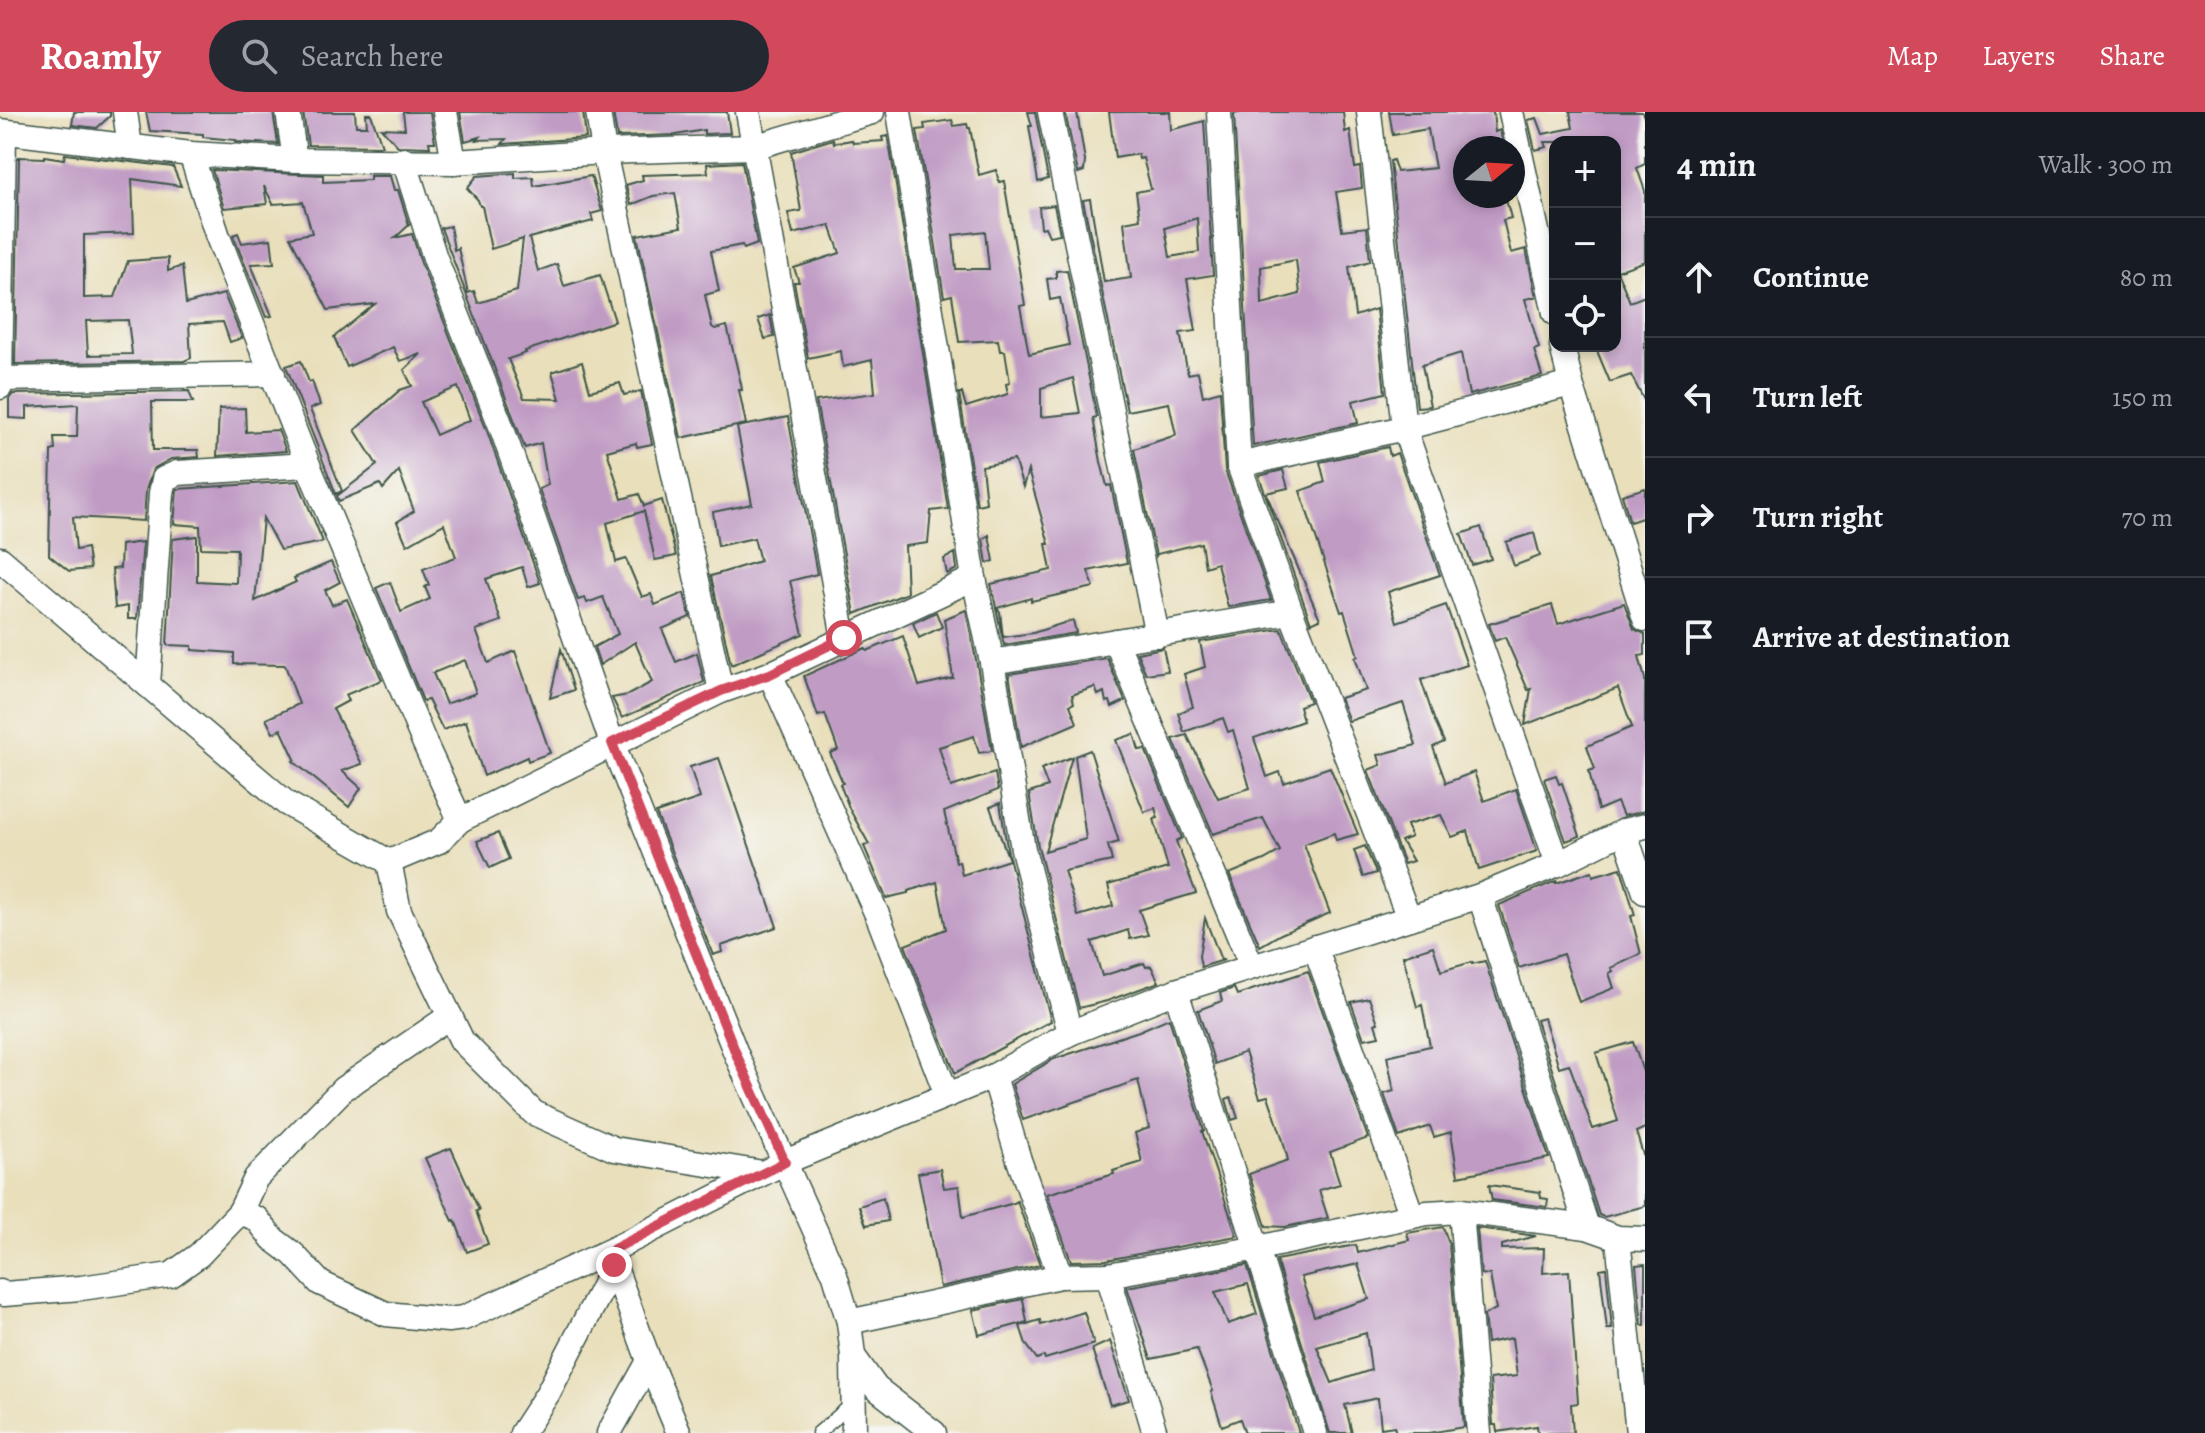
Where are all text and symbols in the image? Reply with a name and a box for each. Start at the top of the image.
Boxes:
search box [209,20,769,92]
text: Roamly [40,30,161,82]
icon: search [237,34,281,78]
text: Search here [301,36,443,76]
text: Map [1887,37,1938,75]
text: Layers [1982,37,2055,75]
text: Share [2099,37,2165,75]
north arrow [1453,136,1525,208]
map controls [1549,136,1621,352]
button: + [1549,136,1621,208]
text: 4 min [1677,141,1756,188]
text: Walk · 300 m [2039,147,2173,182]
button: − [1549,208,1621,280]
icon: ahead [1677,255,1721,299]
text: Continue [1753,257,1869,297]
text: 80 m [2120,260,2173,295]
button: locate [1549,280,1621,352]
icon: left [1677,375,1721,419]
text: Turn left [1753,377,1862,417]
text: 150 m [2112,380,2173,415]
icon: right [1677,495,1721,539]
text: Turn right [1753,497,1883,537]
text: 70 m [2121,500,2173,535]
icon: arrive [1677,615,1721,659]
text: Arrive at destination [1753,617,2010,657]
route start [826,620,862,656]
route end [596,1247,632,1283]

